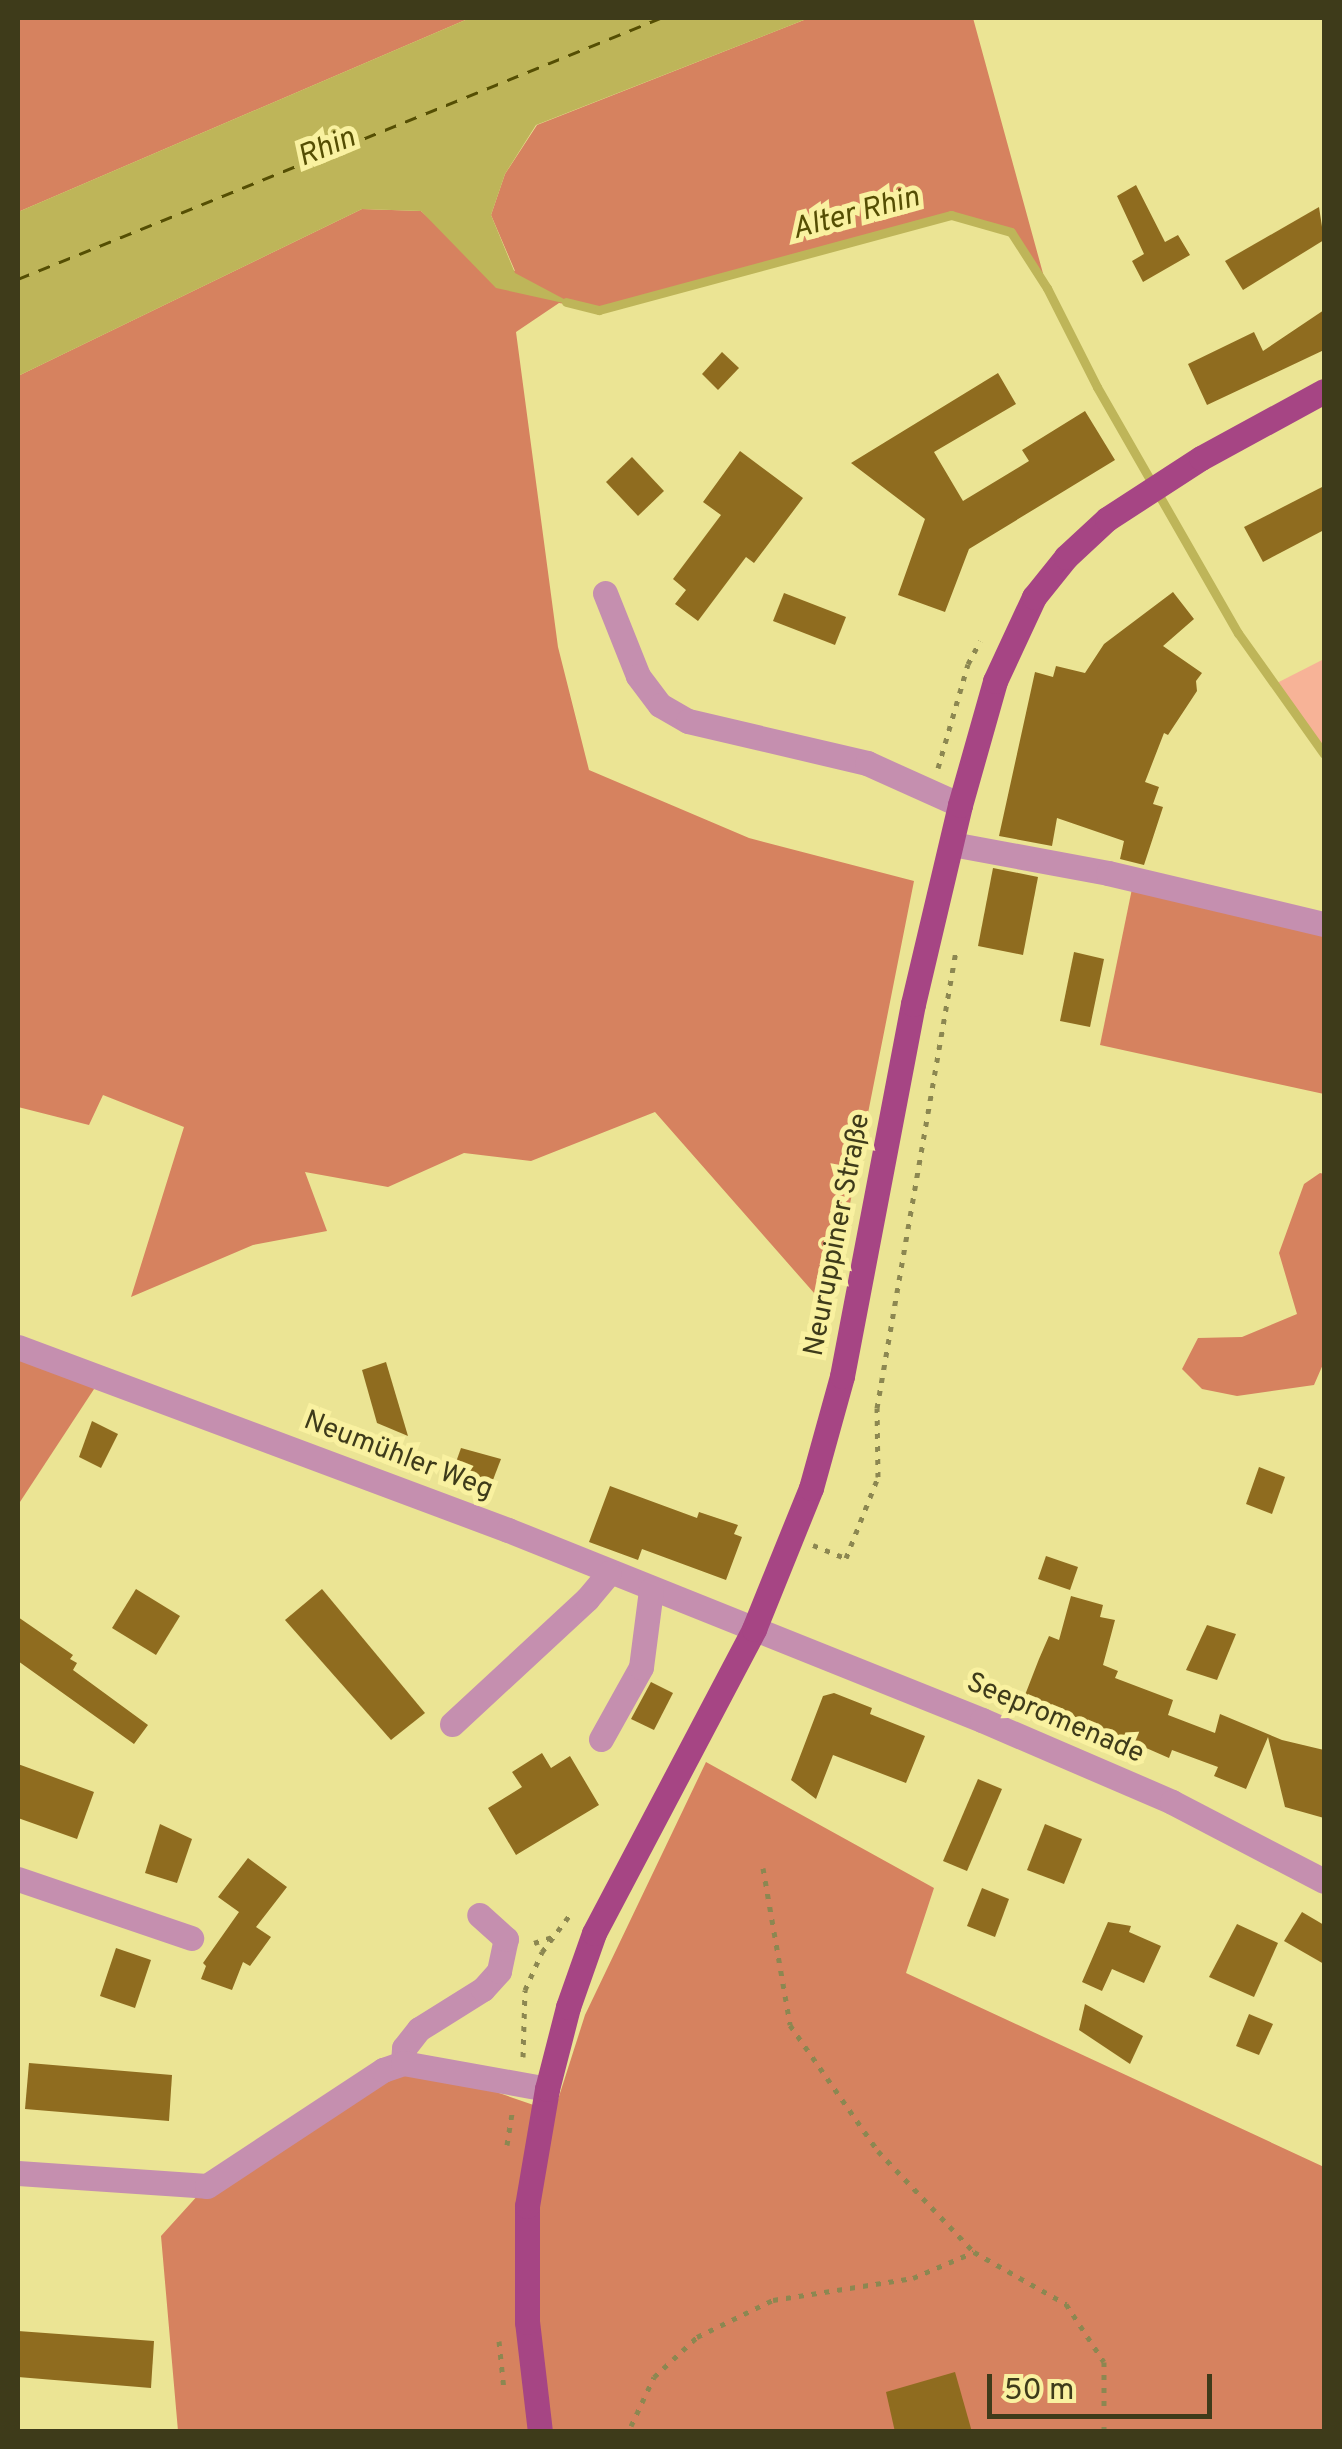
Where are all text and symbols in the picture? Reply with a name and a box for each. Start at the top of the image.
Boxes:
water label: Rhin [293,121,361,177]
water label: Alter Rhin [788,181,924,249]
street label: Neuruppiner Straße [798,1111,878,1359]
street label: Neumühler Weg [298,1404,498,1508]
street label: Seepromenade [961,1666,1149,1772]
scale bar [992,2354,1217,2416]
text: 50 m [1004,2373,1074,2410]

